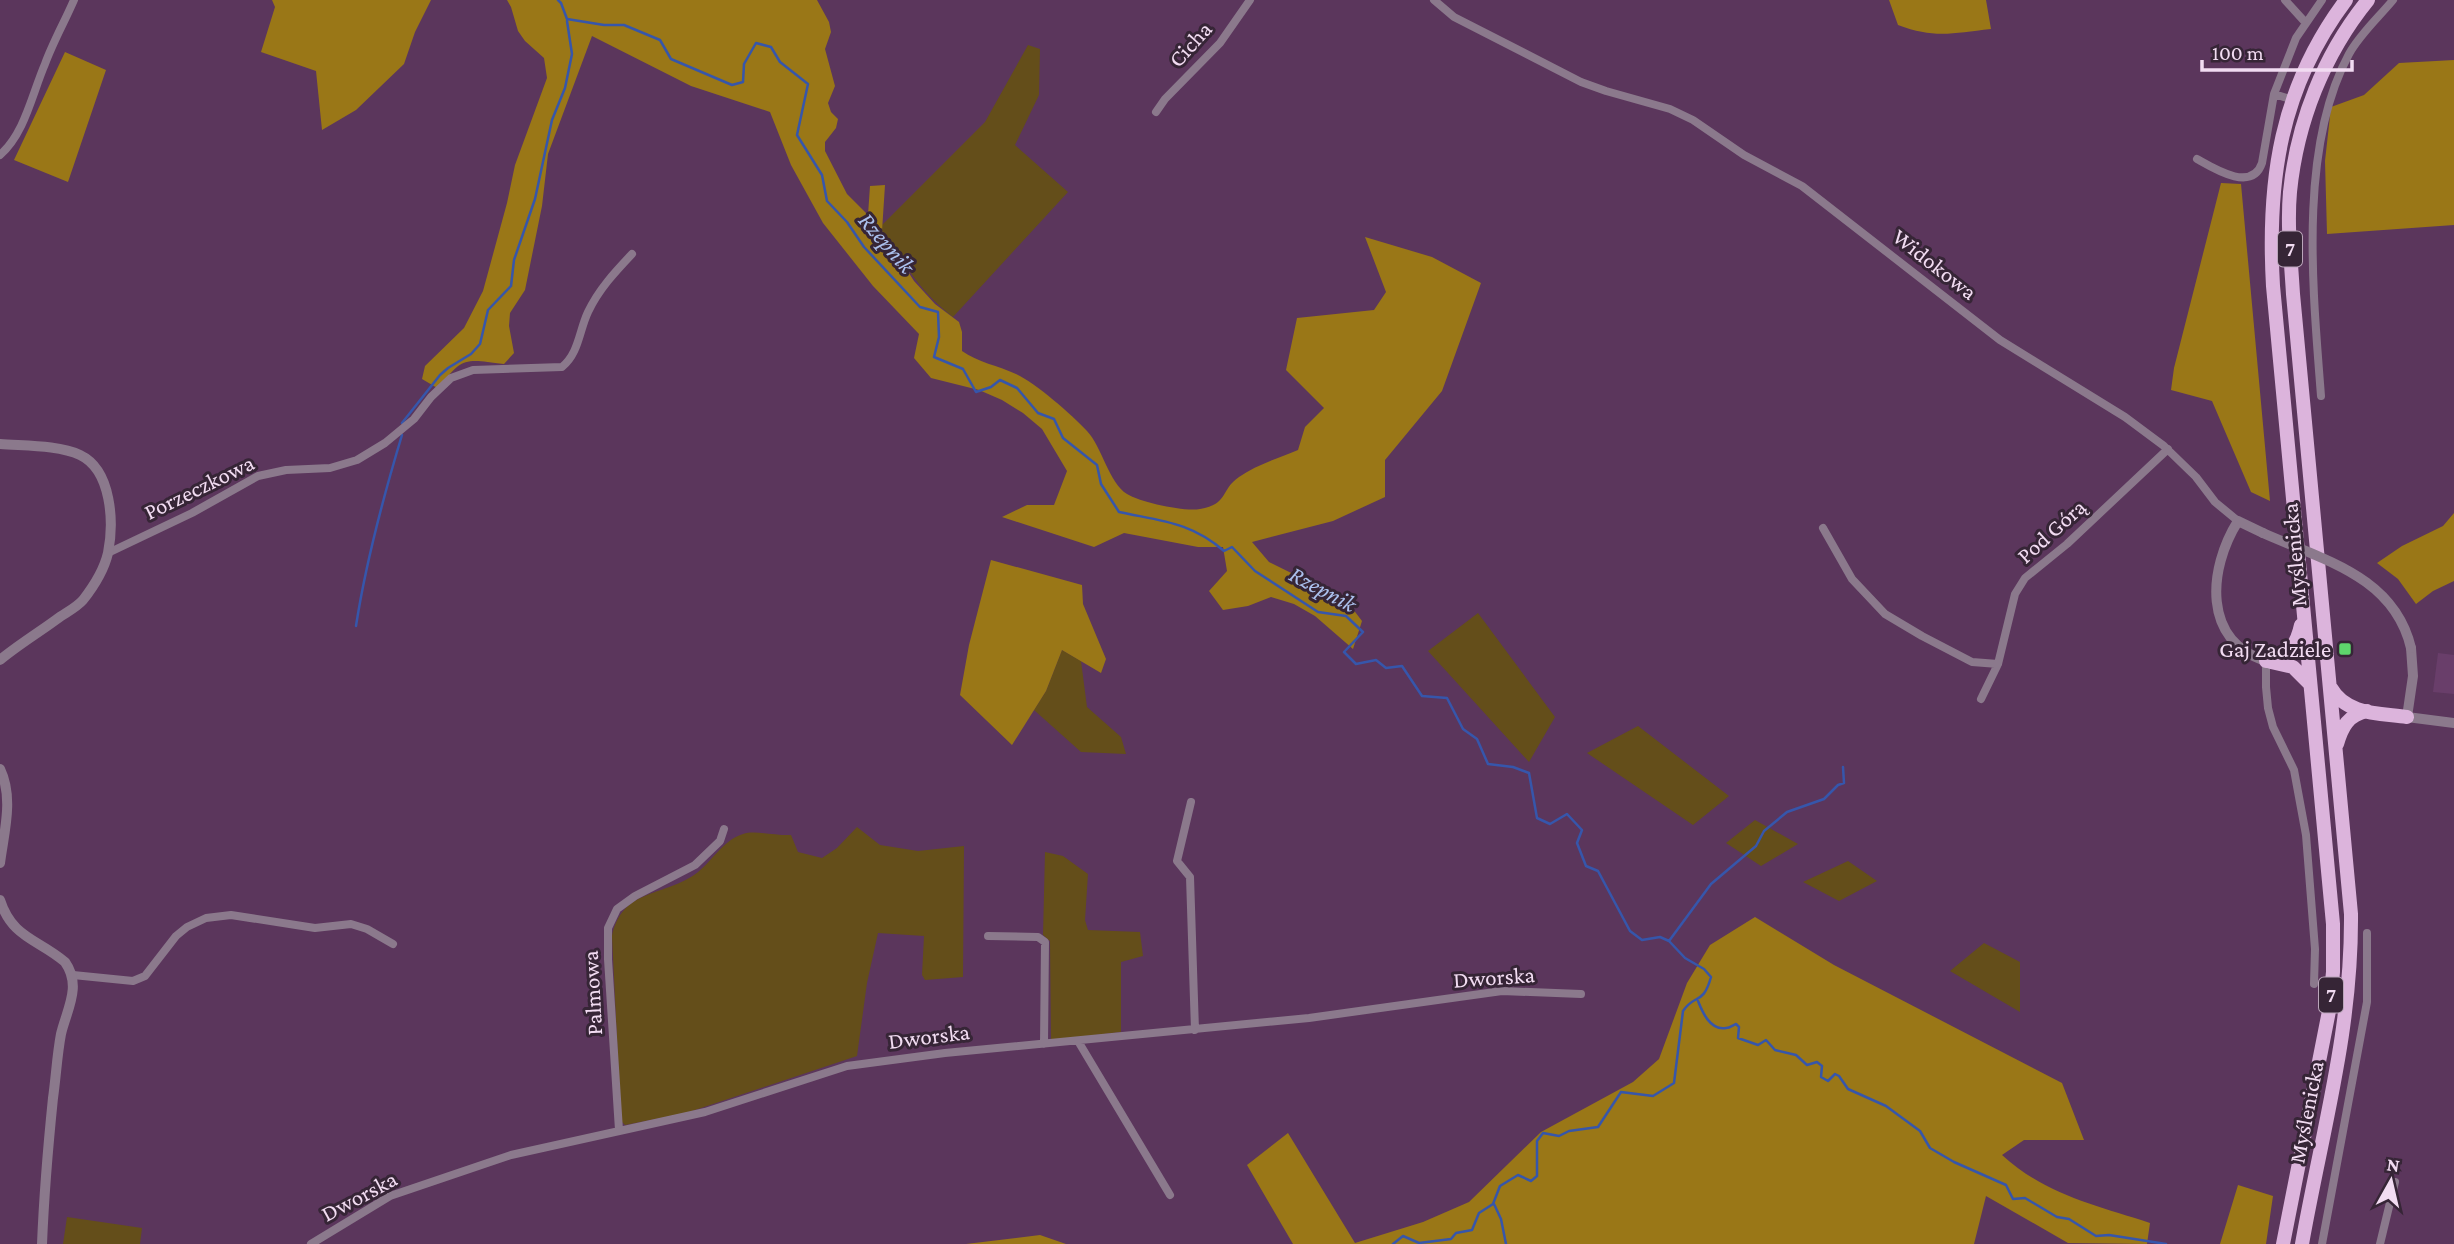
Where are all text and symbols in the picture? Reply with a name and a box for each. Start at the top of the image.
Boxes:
street label: Cicha [1163,16,1217,72]
scale bar [2202,28,2352,72]
text: 100 m [2212,41,2264,65]
water label: Rzepnik [854,207,922,280]
street label: Widokowa [1888,223,1983,305]
road number: 7 [2278,232,2302,266]
street label: Porzeczkowa [140,449,259,525]
street label: Pod Górą [2011,493,2091,569]
street label: Myślenicka [2276,502,2311,608]
water label: Rzepnik [1285,560,1363,618]
place label: Gaj Zadziele [2219,636,2331,662]
marker: Gaj Zadziele [2337,641,2353,657]
street label: Palmowa [577,949,607,1036]
street label: Dworska [1452,961,1536,993]
road number: 7 [2319,978,2343,1012]
street label: Dworska [887,1018,972,1054]
street label: Myślenicka [2283,1058,2329,1166]
north arrow [2356,1146,2426,1216]
text: N [2385,1153,2401,1176]
street label: Dworska [317,1165,402,1227]

